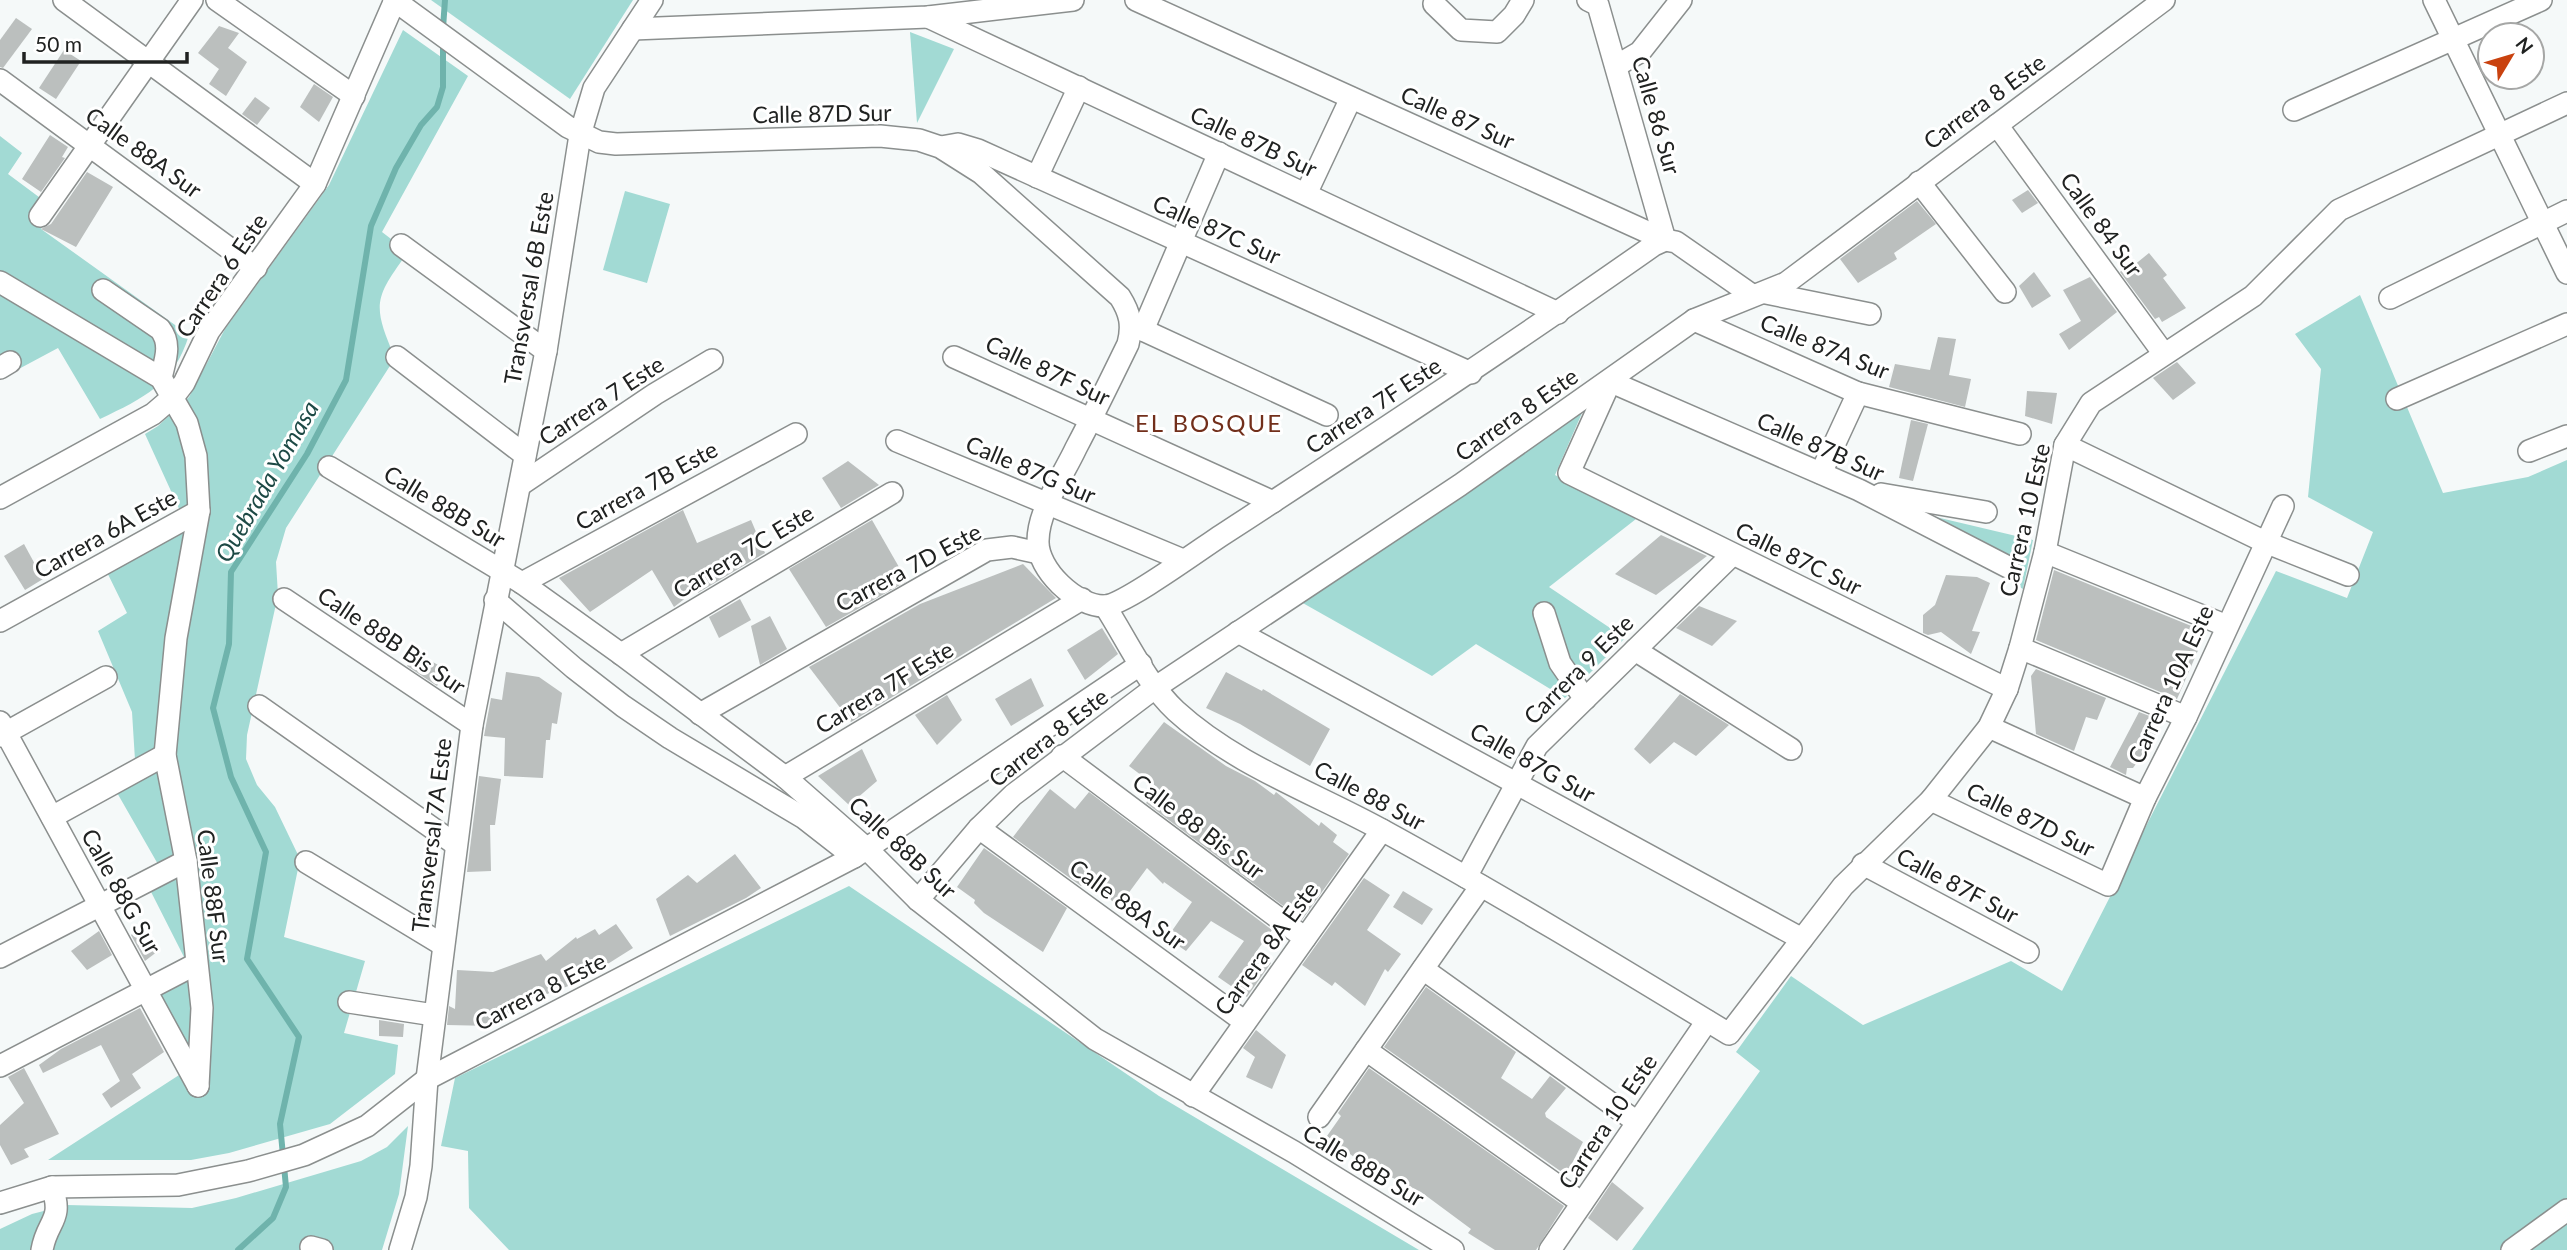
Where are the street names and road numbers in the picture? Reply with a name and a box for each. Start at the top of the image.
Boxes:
street label: Carrera 8 Este [1918,48,2050,154]
street label: Calle 86 Sur [1627,53,1687,178]
street label: Calle 87 Sur [1397,79,1520,155]
street label: Calle 87D Sur [752,98,892,128]
street label: Calle 87B Sur [1186,99,1322,183]
street label: Calle 88A Sur [81,101,208,204]
street label: Calle 84 Sur [2055,167,2149,282]
street label: Calle 87C Sur [1149,188,1286,270]
street label: Transversal 6B Este [497,189,559,387]
street label: Carrera 6 Este [169,208,273,342]
street label: Calle 87A Sur [1756,307,1894,385]
street label: Calle 87F Sur [981,329,1115,411]
street label: Carrera 7 Este [533,349,669,451]
street label: Carrera 7F Este [1300,351,1446,459]
street label: Carrera 8 Este [1449,361,1583,467]
street label: Calle 87B Sur [1753,405,1890,487]
street label: Calle 87G Sur [962,429,1101,509]
street label: Carrera 7B Este [570,434,722,536]
street label: Carrera 10 Este [1993,441,2055,599]
street label: Calle 88B Sur [379,459,511,553]
street label: Carrera 6A Este [29,482,181,584]
street label: Carrera 7C Este [668,498,818,604]
street label: Calle 87C Sur [1731,515,1867,601]
street label: Carrera 7D Este [830,517,986,617]
street label: Calle 88B Bis Sur [313,580,472,700]
street label: Carrera 10A Este [2121,600,2219,768]
street label: Carrera 9 Este [1517,608,1639,730]
street label: Carrera 7F Este [810,635,958,739]
street label: Carrera 8 Este [983,682,1113,792]
street label: Calle 87G Sur [1466,716,1601,808]
street label: Transversal 7A Este [405,736,457,934]
street label: Calle 88 Sur [1310,754,1431,836]
street label: Calle 88 Bis Sur [1128,767,1271,885]
street label: Calle 87D Sur [1962,776,2100,862]
street label: Calle 88B Sur [844,790,963,904]
street label: Calle 88G Sur [76,824,168,959]
street label: Calle 88F Sur [192,828,236,965]
street label: Calle 87F Sur [1892,841,2024,929]
street label: Calle 88A Sur [1065,853,1192,956]
street label: Carrera 8A Este [1208,876,1324,1020]
street label: Carrera 8 Este [470,946,610,1036]
street label: Carrera 10 Este [1552,1048,1662,1194]
street label: Calle 88B Sur [1298,1118,1430,1212]

